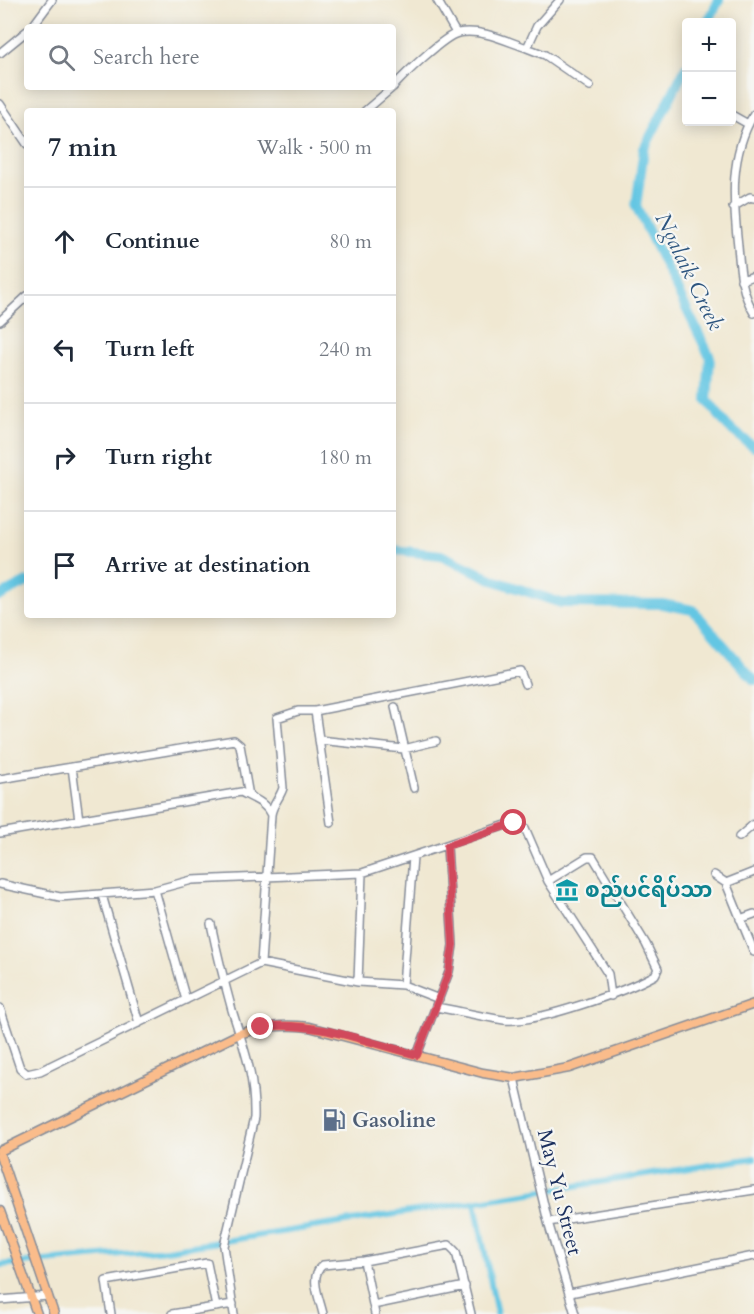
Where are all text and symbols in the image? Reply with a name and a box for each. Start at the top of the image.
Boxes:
map controls [682,18,736,126]
button: + [682,18,736,72]
search box [24,24,396,90]
icon: search [45,41,78,74]
text: Search here [93,42,200,72]
button: − [682,72,736,126]
text: 7 min [48,130,117,165]
text: Walk · 500 m [257,134,372,161]
water label: Ngalaik Creek [648,208,731,335]
icon: ahead [48,225,81,258]
text: Continue [105,226,200,256]
text: 80 m [329,228,372,255]
icon: left [48,333,81,366]
text: Turn left [105,334,194,364]
text: 240 m [319,336,372,363]
icon: right [48,441,81,474]
text: Turn right [105,442,212,472]
text: 180 m [319,444,372,471]
icon: arrive [48,549,81,582]
text: Arrive at destination [105,550,310,580]
route start [500,809,526,835]
place label: စည်ပင်ရိပ်သာ [585,874,712,907]
museum icon: စည်ပင်ရိပ်သာ [554,877,580,903]
route end [247,1013,273,1039]
place label: Gasoline [352,1106,436,1135]
fuel station icon: Gasoline [321,1107,347,1133]
street label: May Yu Street [530,1126,589,1259]

